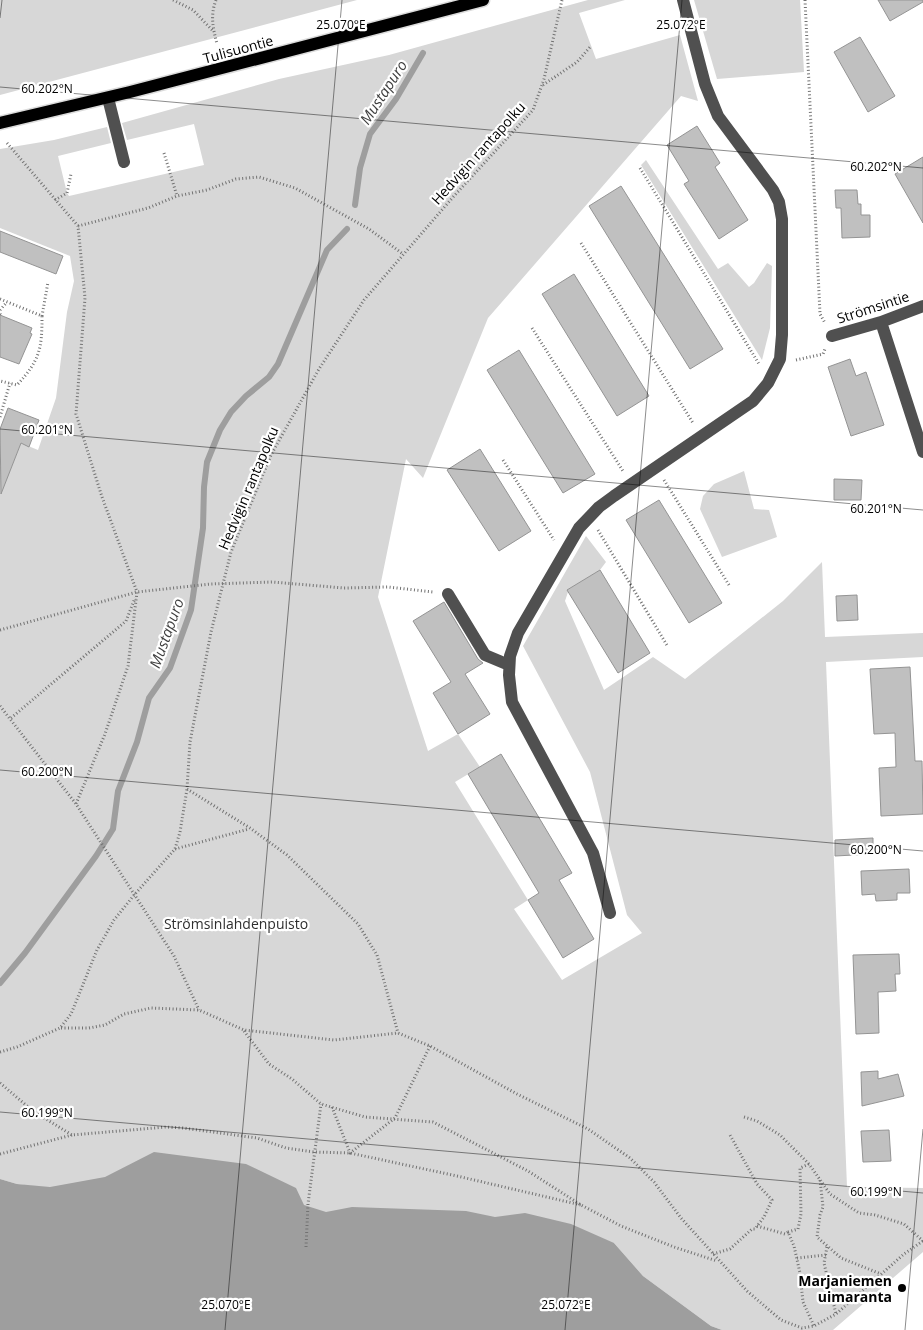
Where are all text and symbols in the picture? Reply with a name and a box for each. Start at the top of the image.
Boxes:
text: 25.070°E [316,16,366,33]
text: 25.072°E [656,16,706,33]
street label: Tulisuontie [201,30,275,67]
water label: Mustapuro [355,56,411,128]
text: 60.202°N [21,80,73,97]
street label: Hedvigin rantapolku [427,98,529,208]
text: 60.202°N [850,158,902,175]
street label: Strömsintie [834,286,912,328]
text: 60.201°N [21,421,73,438]
street label: Hedvigin rantapolku [213,424,283,552]
text: 60.201°N [850,500,902,517]
water label: Mustapuro [144,595,188,671]
text: 60.200°N [21,763,73,780]
text: 60.200°N [850,841,902,858]
park label: Strömsinlahdenpuisto [164,914,308,933]
text: 60.199°N [21,1104,73,1121]
text: 60.199°N [850,1183,902,1200]
place label: Marjaniemen uimaranta [798,1271,892,1306]
marker: Marjaniemen uimaranta [896,1282,908,1294]
text: 25.070°E [201,1296,251,1313]
text: 25.072°E [541,1296,591,1313]

